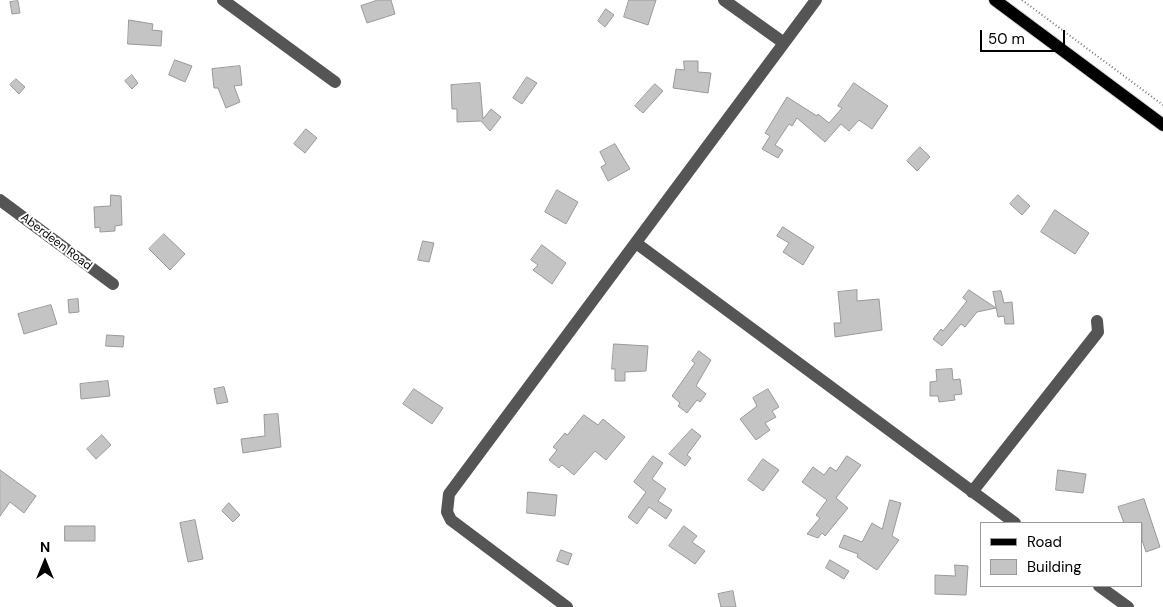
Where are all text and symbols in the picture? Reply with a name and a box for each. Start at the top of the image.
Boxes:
scale bar [983,20,1068,52]
text: 50 m [988,29,1025,49]
street label: Aberdeen Road [17,210,95,274]
legend [980,522,1143,587]
text: Road [1027,532,1062,552]
north arrow [20,537,70,587]
text: N [40,538,50,556]
text: Building [1027,557,1082,577]

